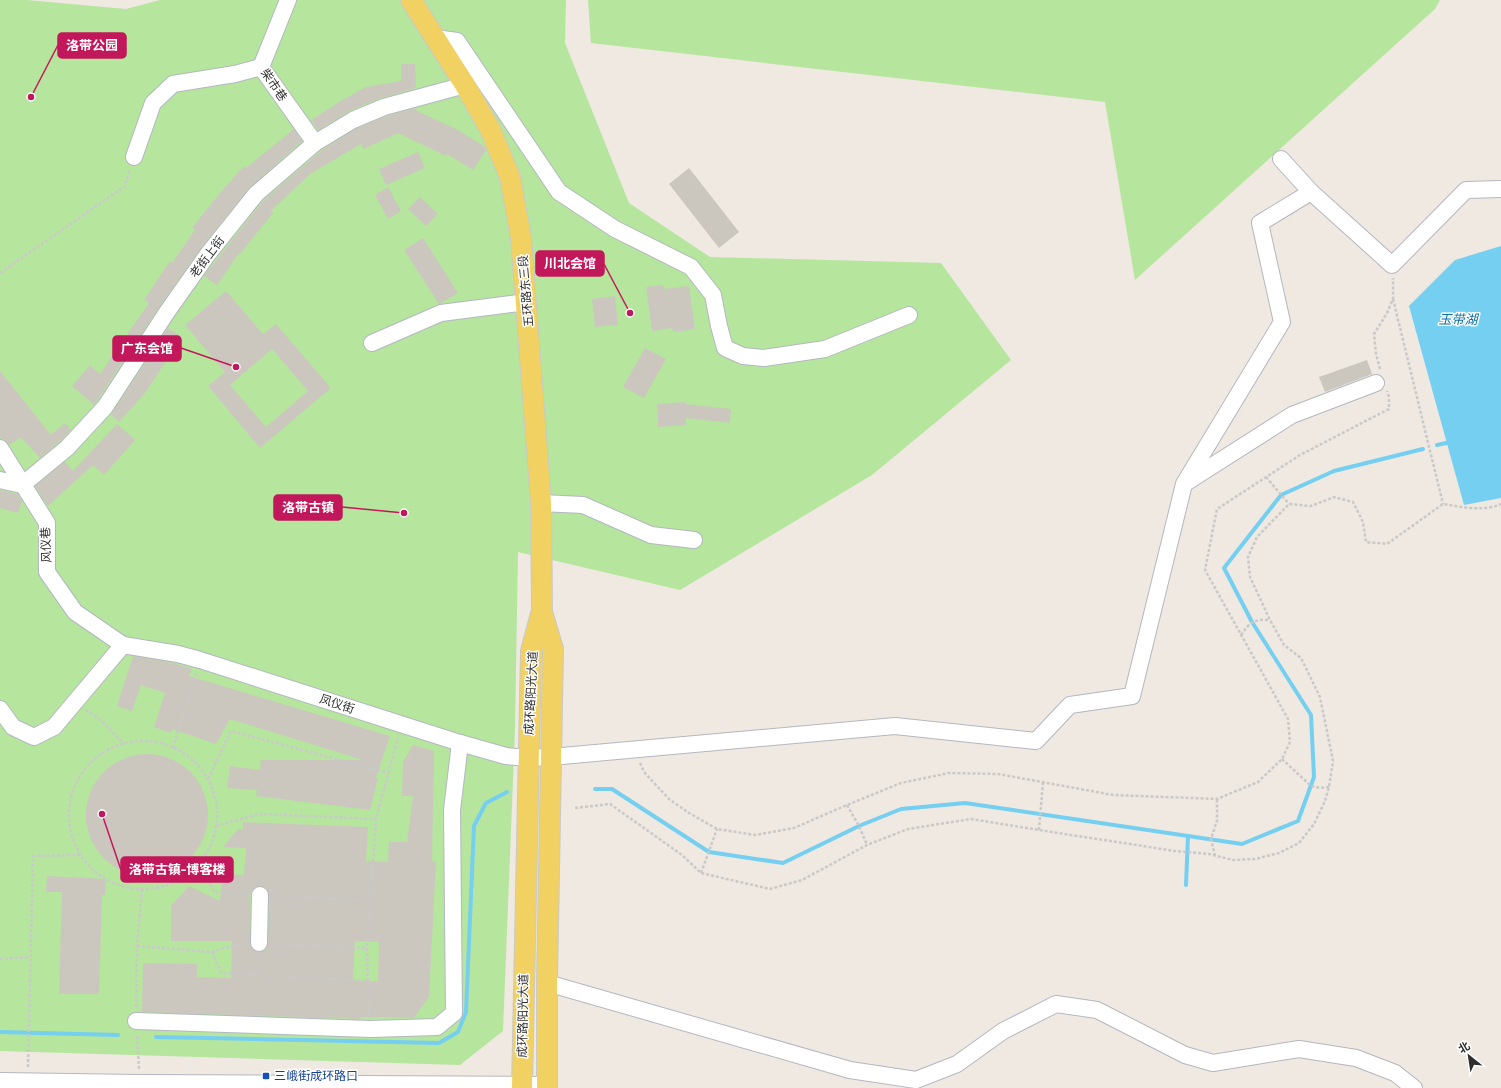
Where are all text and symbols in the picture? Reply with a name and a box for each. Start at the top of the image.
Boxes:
callout: 洛带公园 [58,33,126,58]
text: 洛带公园 [66,37,118,53]
street label: 柴市巷 [259,66,291,103]
street label: 老街上街 [186,233,226,280]
callout: 川北会馆 [536,251,604,276]
street label: 五环路东三段 [515,255,535,328]
text: 川北会馆 [544,255,596,271]
water label: 玉带湖 [1438,311,1479,327]
callout: 广东会馆 [113,336,181,361]
text: 广东会馆 [121,340,173,356]
callout: 洛带古镇 [274,495,342,520]
text: 洛带古镇 [282,499,334,515]
street label: 风仪巷 [37,527,53,563]
street label: 成环路阳光大道 [521,651,539,735]
street label: 凤仪街 [318,691,357,715]
callout: 洛带古镇-博客楼 [121,857,233,882]
text: 洛带古镇-博客楼 [129,861,225,877]
street label: 成环路阳光大道 [514,974,530,1058]
north arrow [1449,1036,1489,1076]
text: 北 [1456,1039,1472,1055]
place label: 三峨街成环路口 [274,1068,358,1082]
marker: 三峨街成环路口 [261,1071,271,1081]

